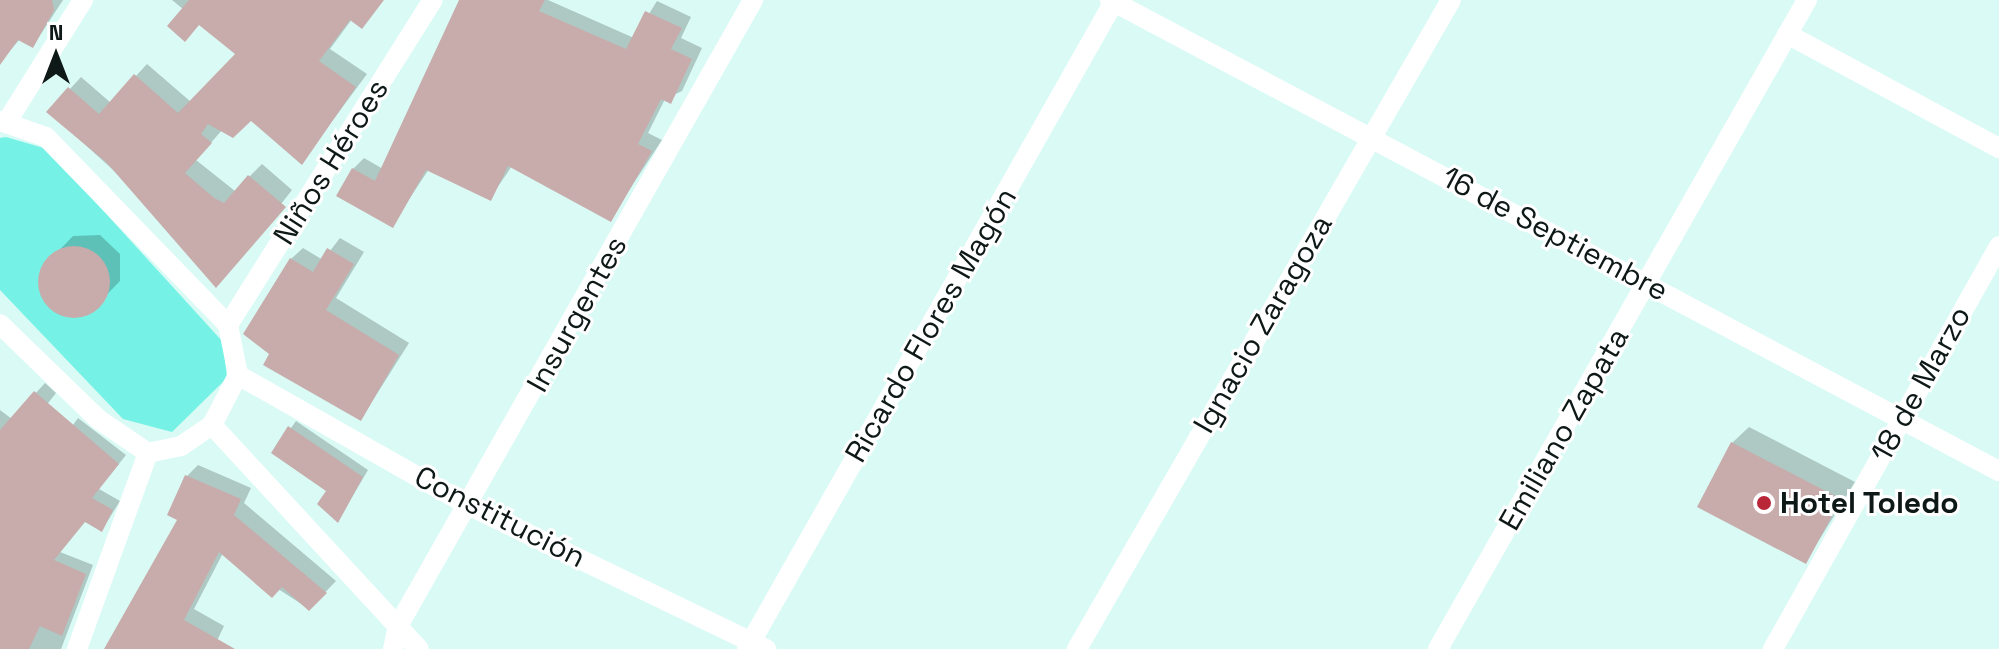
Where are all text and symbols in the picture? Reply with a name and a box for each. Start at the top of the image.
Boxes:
north arrow [16,16,96,96]
text: N [49,18,63,46]
street label: Niños Héroes [266,73,396,251]
street label: 16 de Septiembre [1436,159,1674,309]
street label: Ricardo Flores Magón [838,181,1024,469]
street label: Ignacio Zaragoza [1186,209,1340,439]
street label: Insurgentes [519,230,635,398]
street label: 18 de Marzo [1864,300,1978,468]
street label: Emiliano Zapata [1491,321,1637,537]
street label: Constitución [408,458,592,576]
place label: Hotel Toledo [1780,485,1960,521]
marker: Hotel Toledo [1755,494,1773,512]

